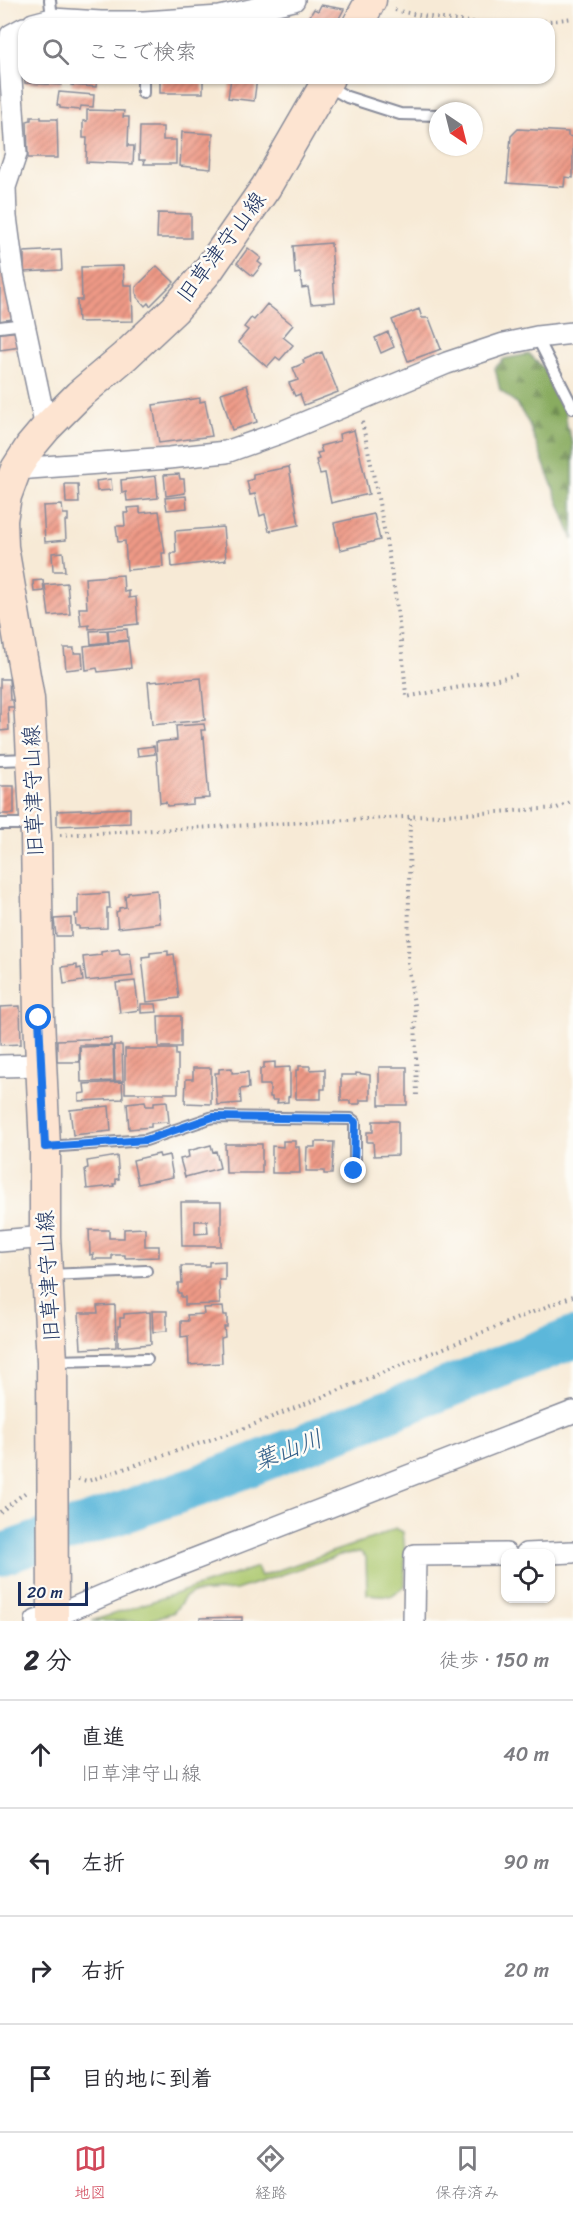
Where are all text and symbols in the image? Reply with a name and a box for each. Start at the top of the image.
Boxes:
search box [18,18,555,84]
text: ここで検索 [87,32,197,71]
icon: search [39,35,72,68]
north arrow [429,102,483,156]
street label: 旧草津守山線 [166,183,276,311]
street label: 旧草津守山線 [11,724,55,858]
route start [25,1004,51,1030]
route end [340,1157,366,1183]
street label: 旧草津守山線 [25,1209,71,1343]
water label: 葉山川 [247,1417,329,1483]
map controls [501,1549,555,1603]
button: locate [501,1549,555,1603]
text: 20 m [27,1578,63,1607]
scale bar [18,1579,88,1606]
text: 2 分 [24,1637,72,1683]
text: 徒歩 · 150 m [439,1643,549,1678]
text: 直進 [81,1717,125,1756]
text: 40 m [503,1737,549,1772]
icon: ahead [24,1738,57,1771]
text: 旧草津守山線 [81,1756,201,1791]
text: 左折 [81,1843,125,1882]
text: 90 m [504,1845,549,1880]
icon: left [24,1846,57,1879]
text: 右折 [81,1951,125,1990]
text: 20 m [504,1953,549,1988]
icon: right [24,1954,57,1987]
text: 目的地に到着 [81,2059,213,2098]
icon: arrive [24,2062,57,2095]
tab: 地図 [74,2142,107,2207]
tab: 経路 [254,2142,287,2207]
tab: 保存済み [435,2142,499,2207]

